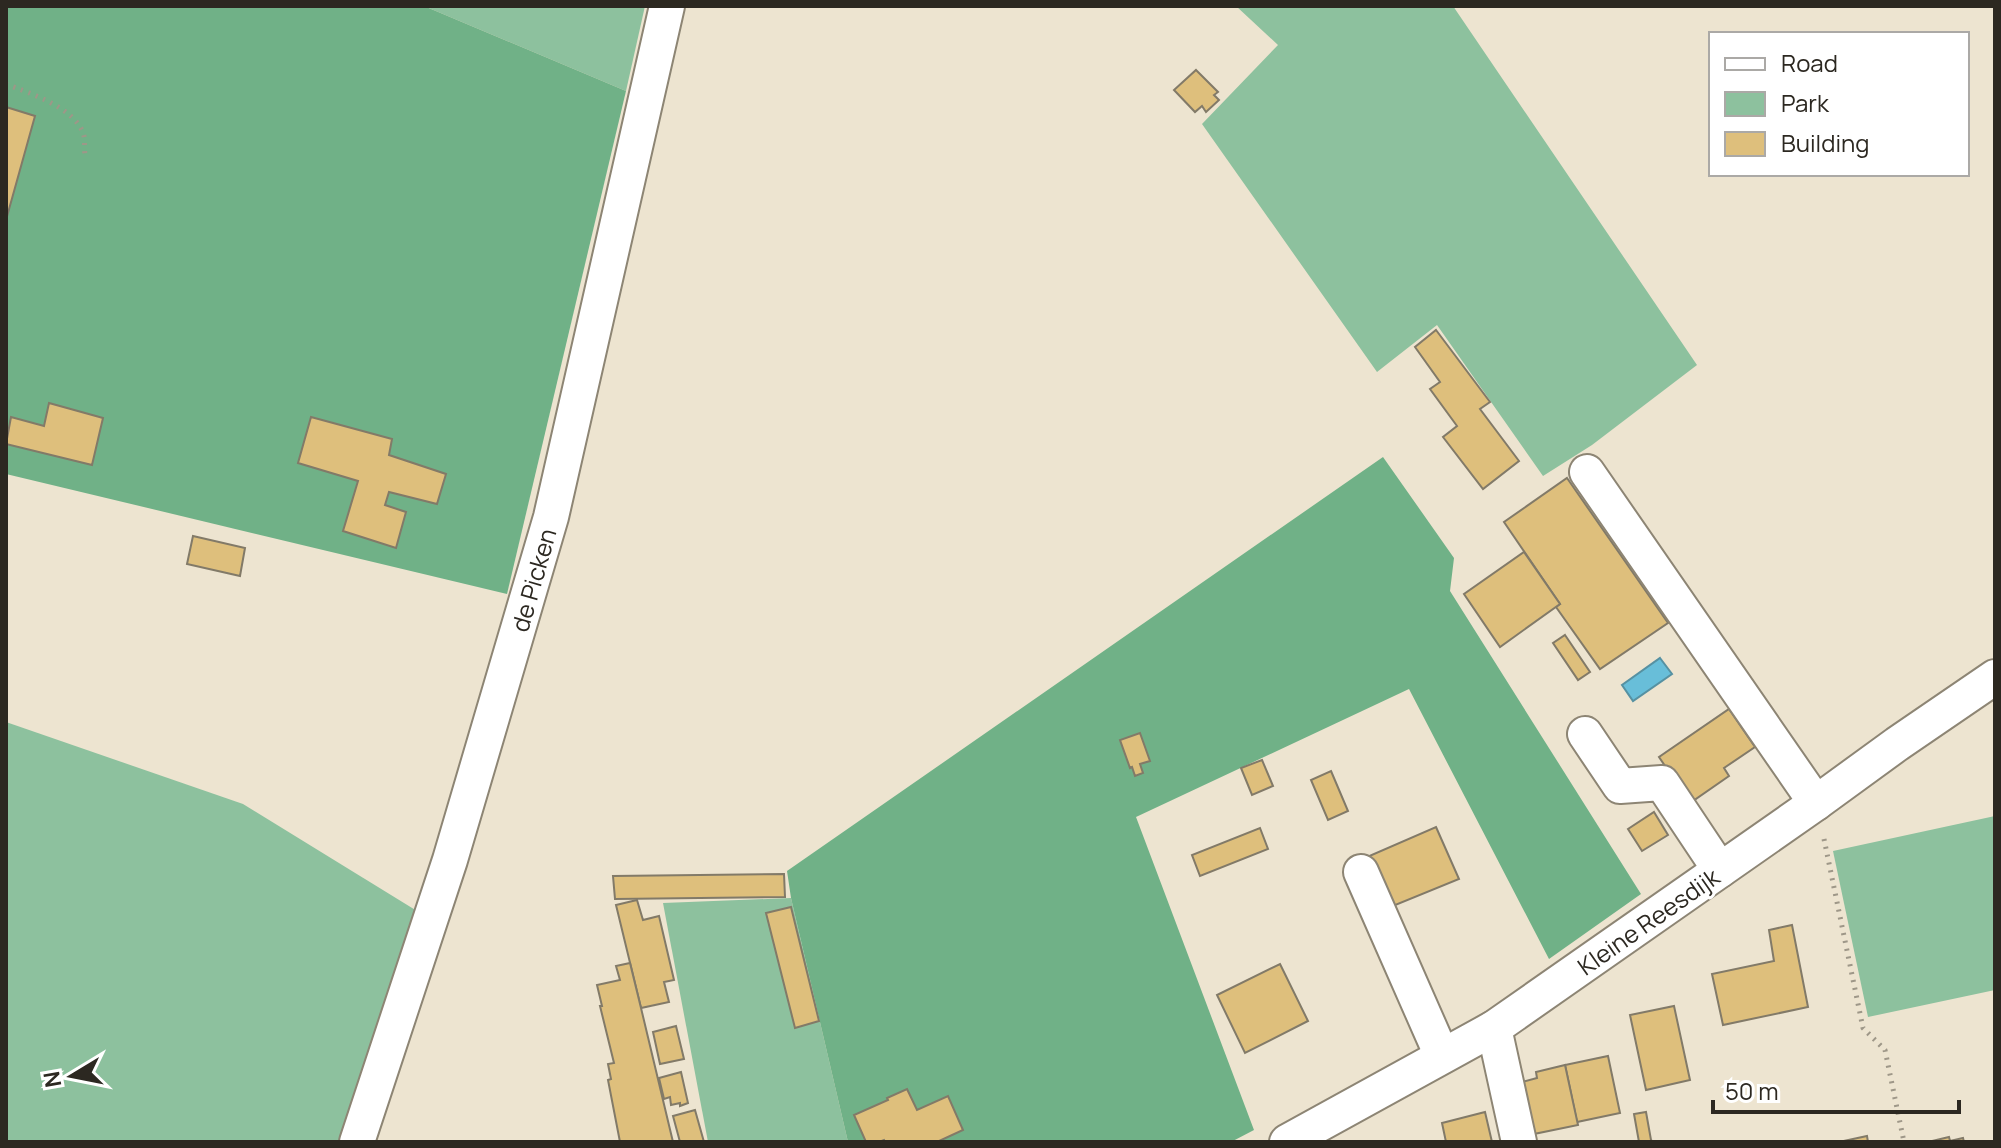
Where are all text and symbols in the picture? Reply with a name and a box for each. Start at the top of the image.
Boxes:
legend [1709,32,1969,176]
text: Road [1781,46,1838,79]
text: Park [1781,86,1830,119]
text: Building [1781,126,1869,159]
street label: de Picken [503,524,563,636]
street label: Kleine Reesdijk [1571,859,1726,982]
north arrow [32,1036,112,1116]
scale bar [1713,1064,1959,1114]
text: N [36,1069,68,1090]
text: 50 m [1725,1074,1779,1107]

